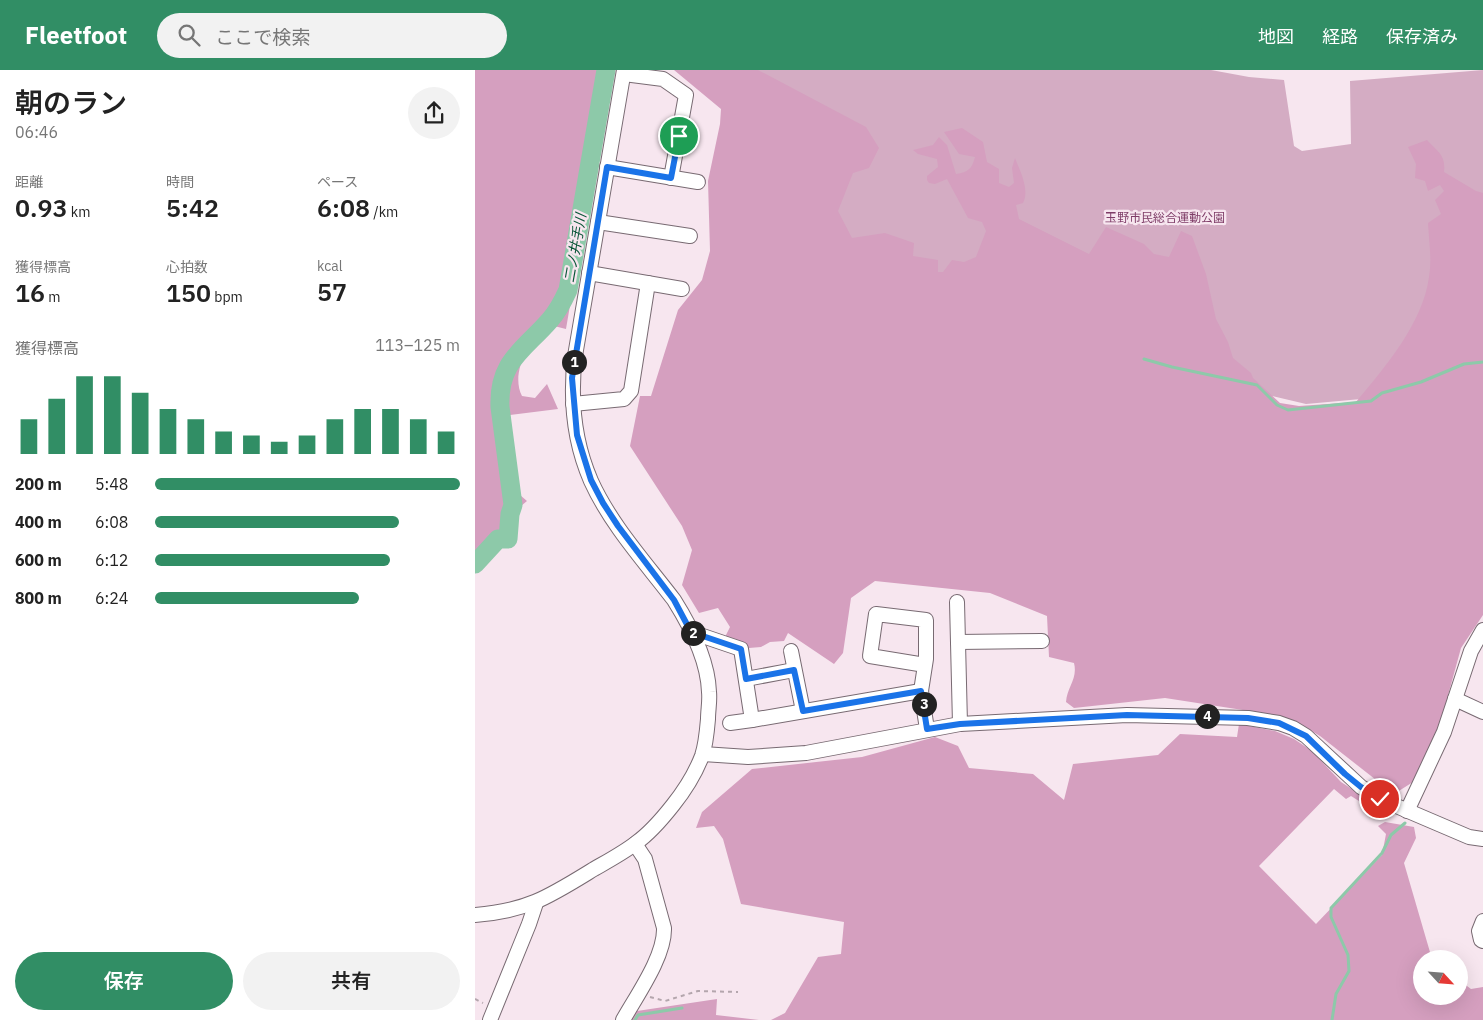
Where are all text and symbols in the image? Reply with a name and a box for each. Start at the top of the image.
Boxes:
search box [157,13,507,58]
text: Fleetfoot [25,19,127,51]
icon: search [175,21,203,49]
text: ここで検索 [215,25,310,49]
text: 地図 [1258,25,1294,48]
text: 経路 [1322,25,1358,48]
text: 保存済み [1386,25,1458,48]
text: 朝のラン [15,84,127,121]
button: share [408,87,460,139]
pin [658,115,700,157]
text: 06:46 [15,122,58,142]
icon: arrive [665,122,693,150]
text: 距離 [15,173,43,191]
text: 時間 [166,173,194,191]
text: ペース [317,173,358,191]
text: 0.93 [15,191,67,224]
text: 5:42 [166,191,219,224]
text: 6:08 [317,191,370,224]
text: km [67,203,90,221]
text: /km [370,203,398,221]
water label: 二ノ井手川 [560,210,590,284]
park label: 玉野市民総合運動公園 [1105,210,1225,225]
text: kcal [317,257,342,275]
text: 獲得標高 [15,258,71,276]
text: 心拍数 [166,258,208,276]
text: 57 [317,275,347,308]
text: 16 [15,276,45,309]
text: 150 [166,276,211,309]
text: m [45,288,61,306]
text: bpm [211,288,243,306]
text: 113–125 m [375,335,460,355]
text: 獲得標高 [15,338,79,358]
pin: 1 [561,350,587,374]
text: 1 [570,353,579,371]
text: 200 m [15,474,62,494]
text: 5:48 [95,474,128,494]
text: 400 m [15,512,62,532]
text: 6:08 [95,512,128,532]
text: 600 m [15,550,62,570]
text: 6:12 [95,550,128,570]
text: 800 m [15,588,62,608]
text: 6:24 [95,588,128,608]
pin: 2 [681,620,705,646]
text: 2 [689,624,698,642]
pin: 3 [911,692,937,716]
text: 3 [920,695,929,713]
pin: 4 [1195,704,1219,728]
text: 4 [1203,707,1212,725]
pin [1359,778,1401,820]
icon: check [1366,785,1394,813]
north arrow [1413,950,1467,1005]
map controls [1413,950,1468,1005]
button: 保存 [15,952,233,1010]
button: 共有 [243,952,460,1010]

